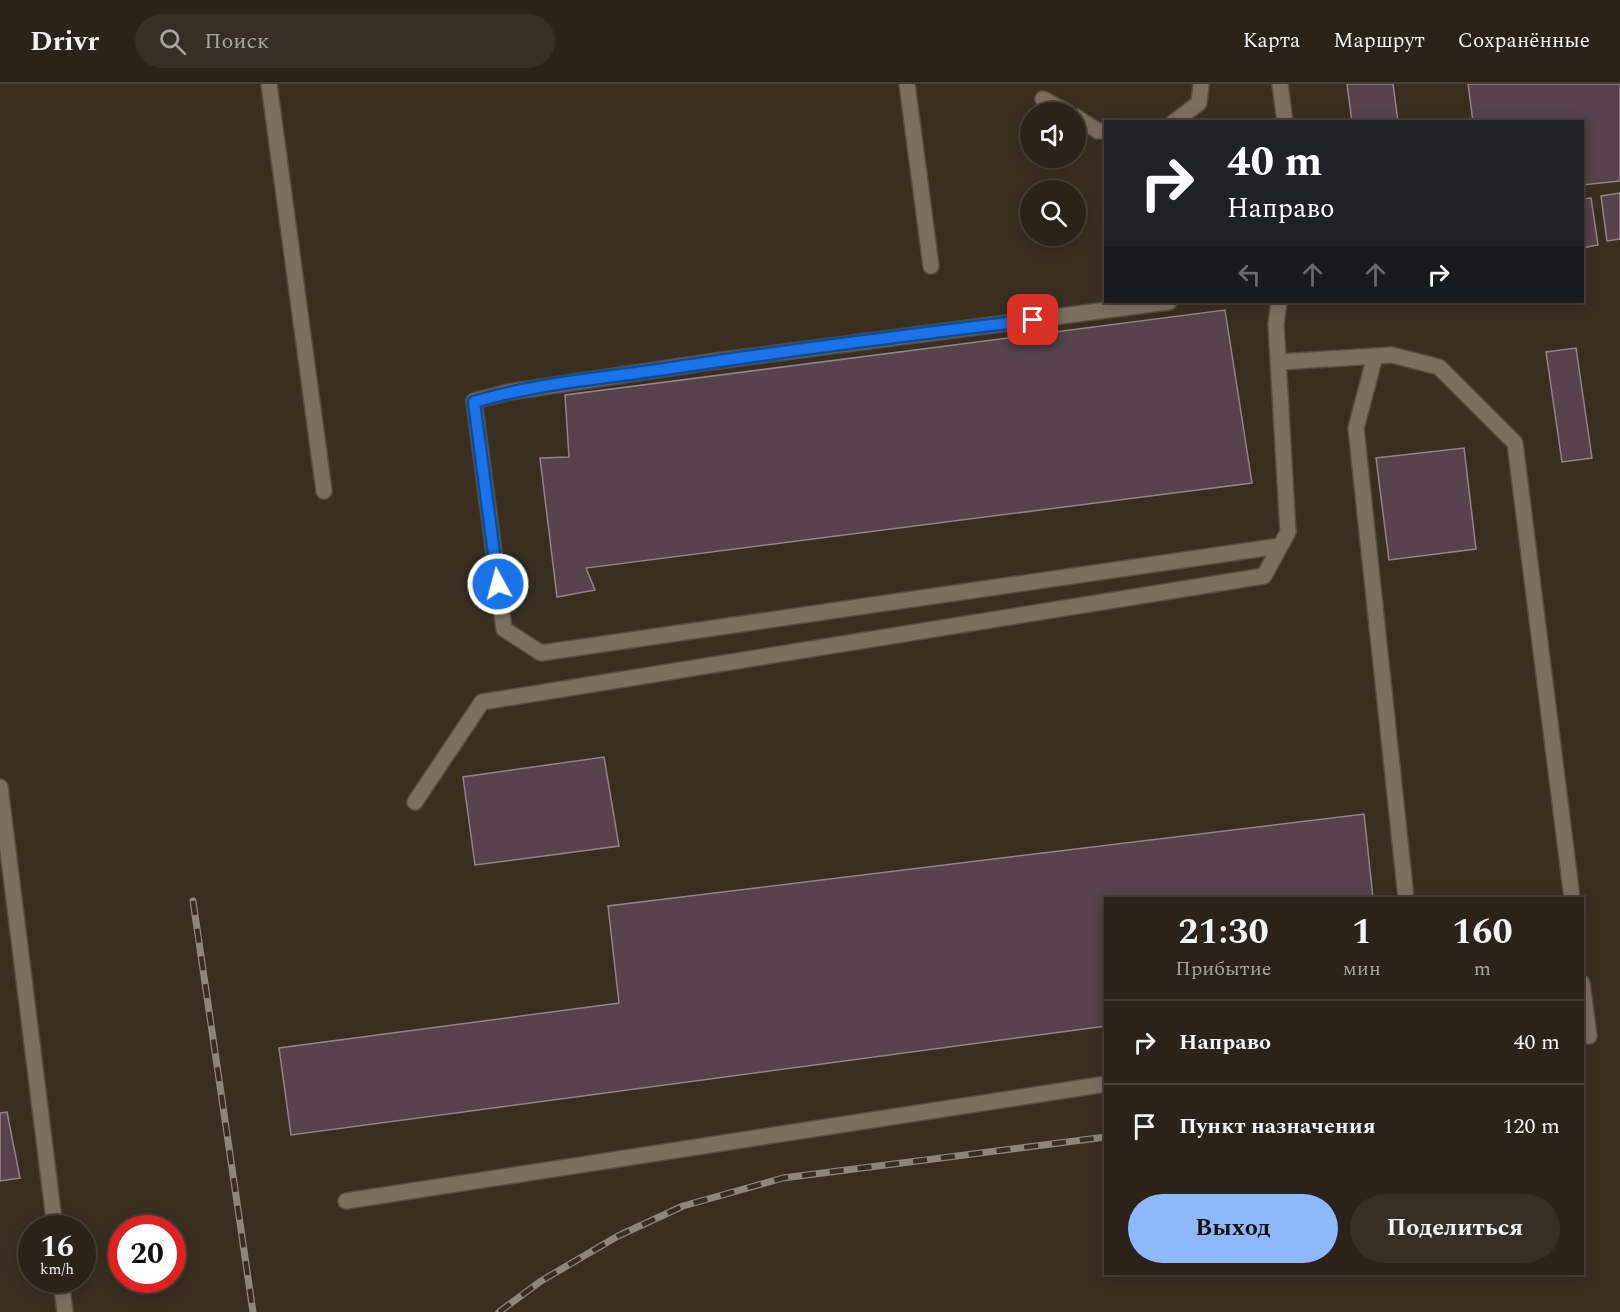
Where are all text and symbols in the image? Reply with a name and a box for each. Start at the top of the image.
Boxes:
search box [135,14,555,68]
text: Drivr [30,20,99,63]
icon: search [156,25,189,58]
text: Поиск [204,25,269,58]
text: Карта [1243,25,1300,57]
text: Маршрут [1333,25,1425,57]
text: Сохранённые [1458,25,1590,57]
map controls [1020,102,1086,246]
button: sound [1020,102,1086,168]
text: 40 m [1227,131,1322,194]
icon: right [1128,144,1206,222]
button: search [1020,180,1086,246]
text: Направо [1227,188,1335,230]
icon: left [1233,258,1266,291]
icon: ahead [1296,258,1329,291]
icon: ahead [1359,258,1392,291]
icon: right [1422,258,1455,291]
pin [1007,294,1058,345]
icon: arrive [1016,303,1049,336]
position arrow [466,552,530,616]
text: 21:30 [1178,905,1269,960]
text: 1 [1352,905,1372,960]
text: 160 [1452,905,1513,960]
text: Прибытие [1175,954,1271,984]
text: мин [1343,954,1381,984]
text: m [1474,954,1491,984]
icon: right [1128,1026,1161,1059]
text: Направо [1179,1026,1271,1059]
text: 40 m [1514,1026,1560,1059]
icon: arrive [1128,1110,1161,1143]
text: Пункт назначения [1179,1110,1376,1143]
text: 120 m [1503,1110,1560,1143]
button: Выход [1128,1194,1338,1263]
button: Поделиться [1350,1194,1560,1263]
speed limit sign: 20 [108,1215,186,1293]
text: 16 [40,1224,74,1270]
text: km/h [40,1258,74,1281]

